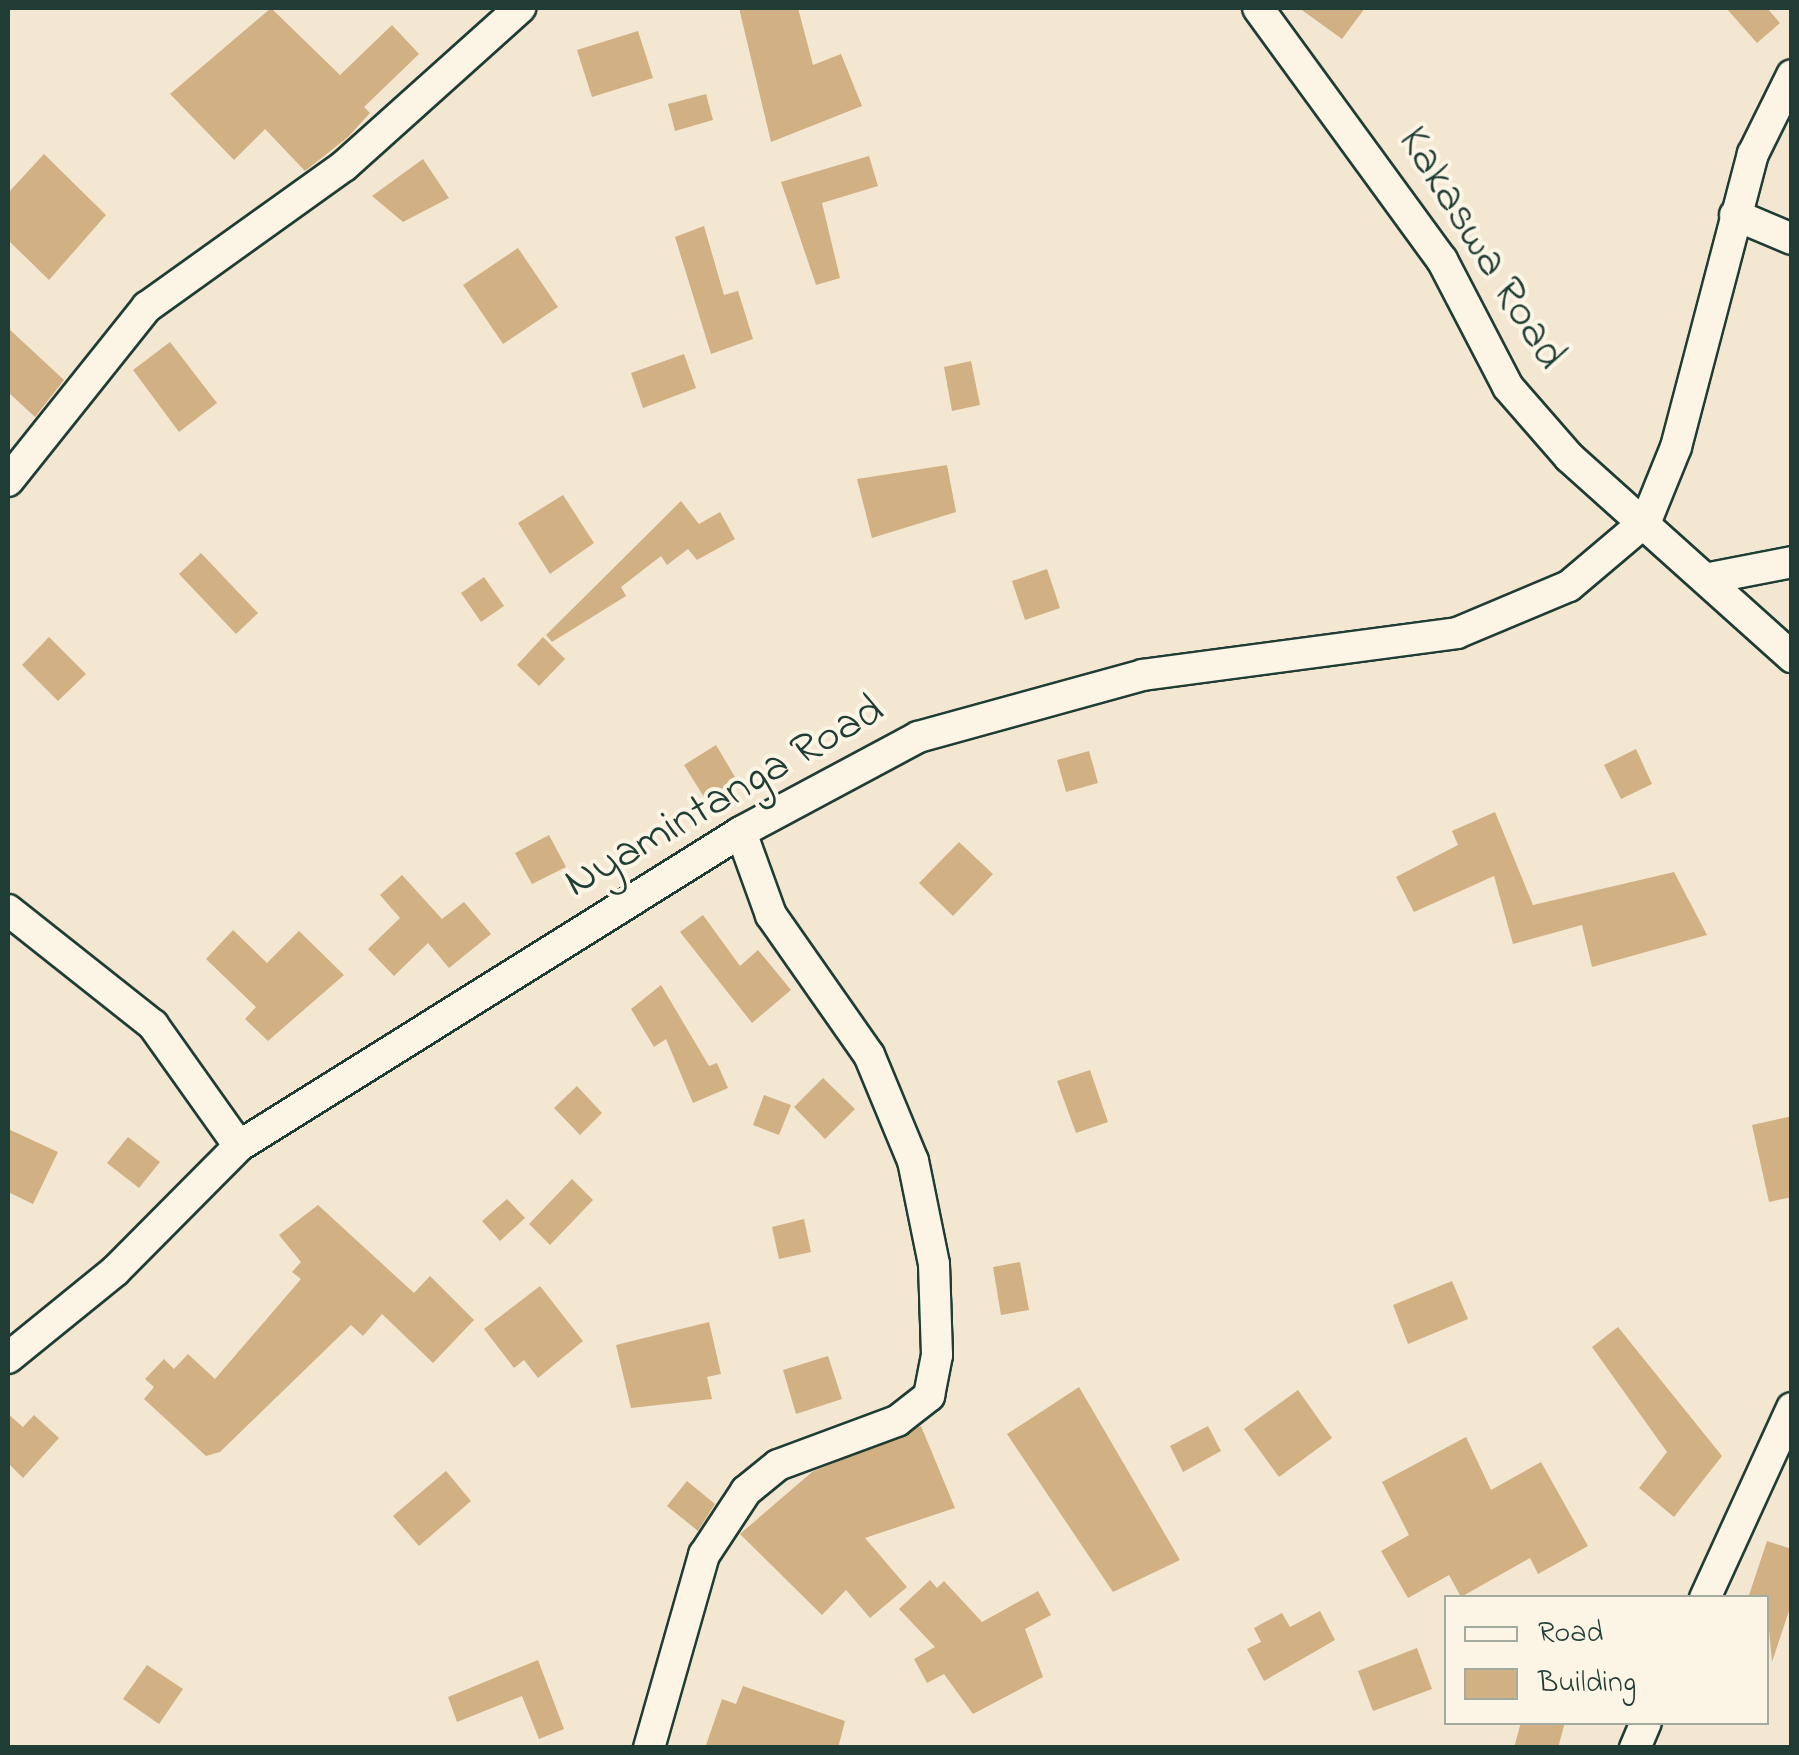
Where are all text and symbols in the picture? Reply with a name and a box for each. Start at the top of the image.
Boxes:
street label: Kakaswa Road [1384,118,1576,380]
street label: Nyamintanga Road [556,685,894,911]
legend [1444,1595,1769,1725]
text: Road [1538,1612,1603,1656]
text: Building [1538,1662,1636,1706]

